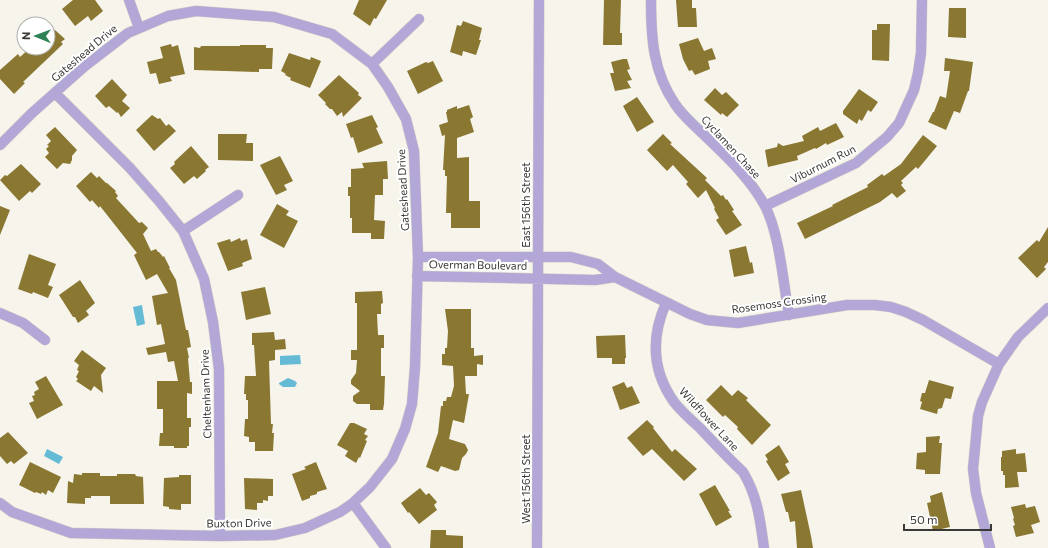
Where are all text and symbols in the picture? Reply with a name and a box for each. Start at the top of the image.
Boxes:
north arrow [16,16,56,56]
street label: Gateshead Drive [48,21,119,84]
text: N [19,32,32,40]
street label: Cyclamen Chase [699,113,764,181]
street label: Viburnum Run [788,142,858,186]
street label: Gateshead Drive [394,149,411,231]
street label: East 156th Street [519,162,532,248]
street label: Overman Boulevard [429,257,527,272]
street label: Rosemoss Crossing [731,289,827,316]
street label: Cheltenham Drive [197,349,214,439]
street label: Wildflower Lane [677,384,742,453]
street label: West 156th Street [519,434,532,524]
scale bar [904,506,991,532]
text: 50 m [910,512,938,526]
street label: Buxton Drive [206,515,272,530]

